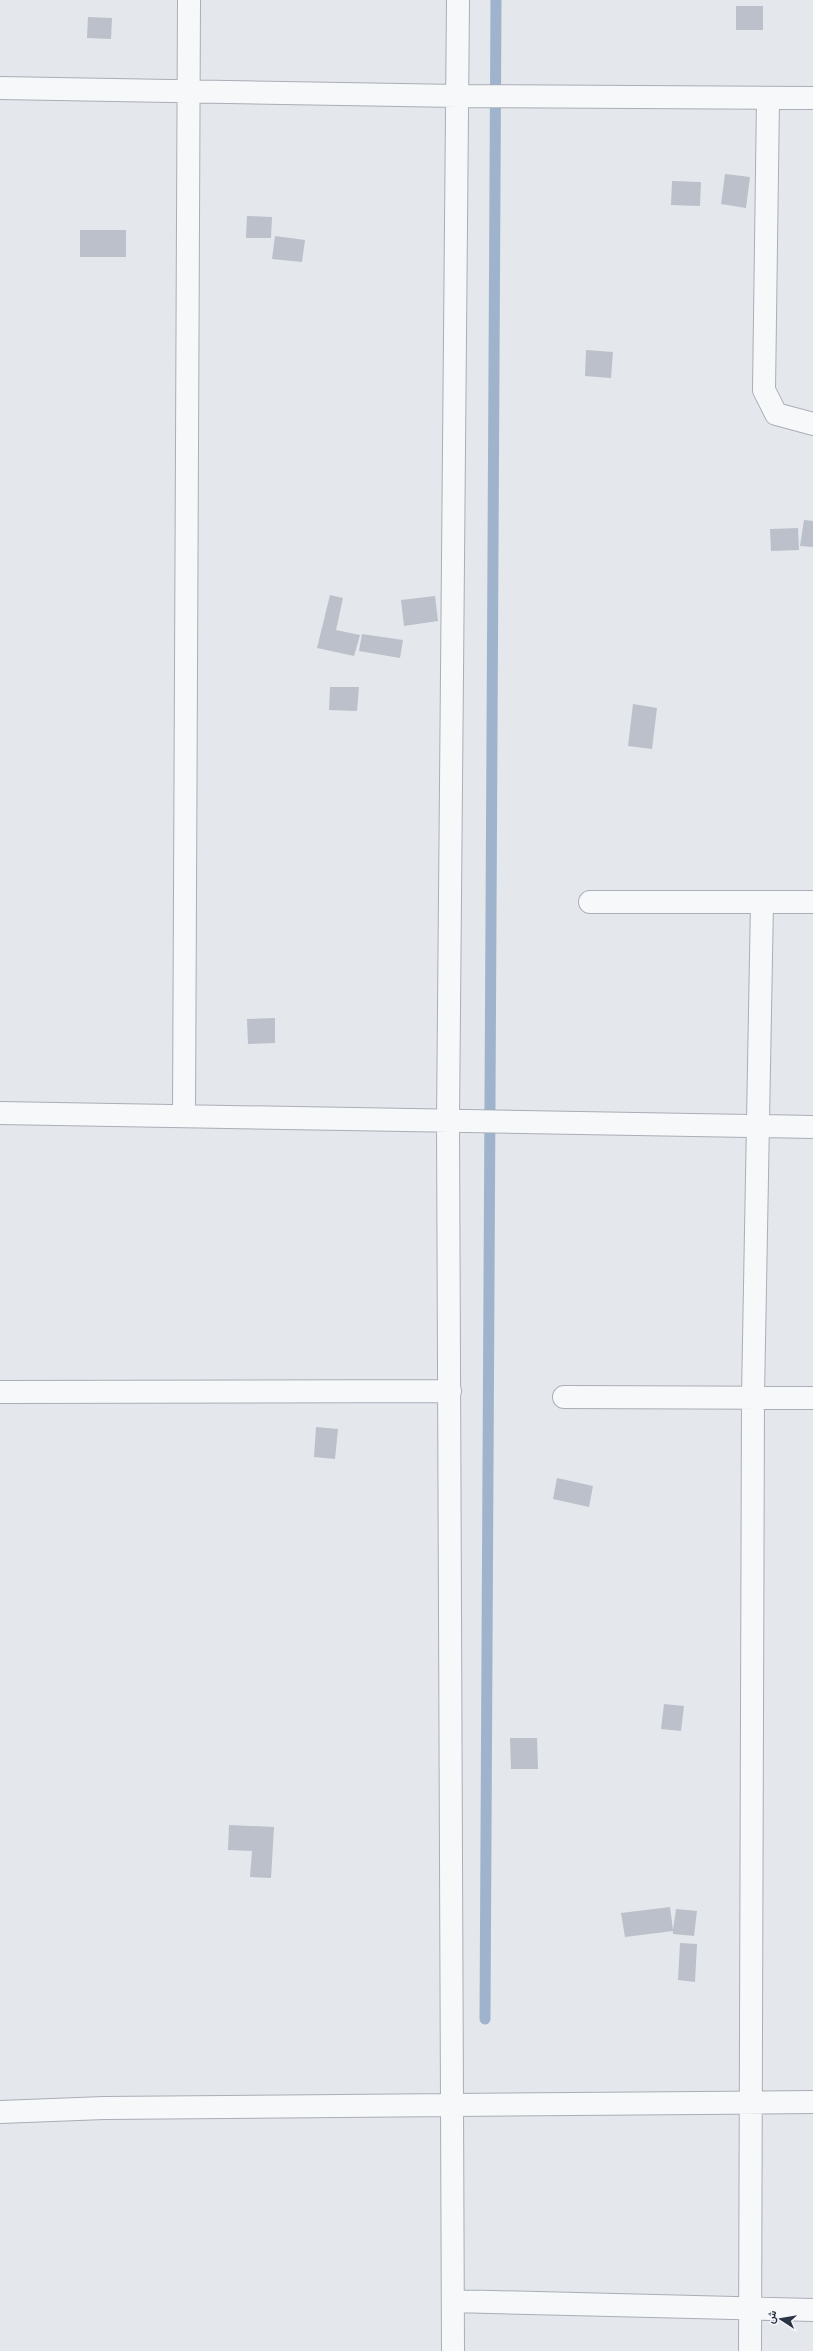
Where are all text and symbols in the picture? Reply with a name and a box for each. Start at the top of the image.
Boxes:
north arrow [761,2299,801,2339]
text: ش [762,2309,779,2325]

